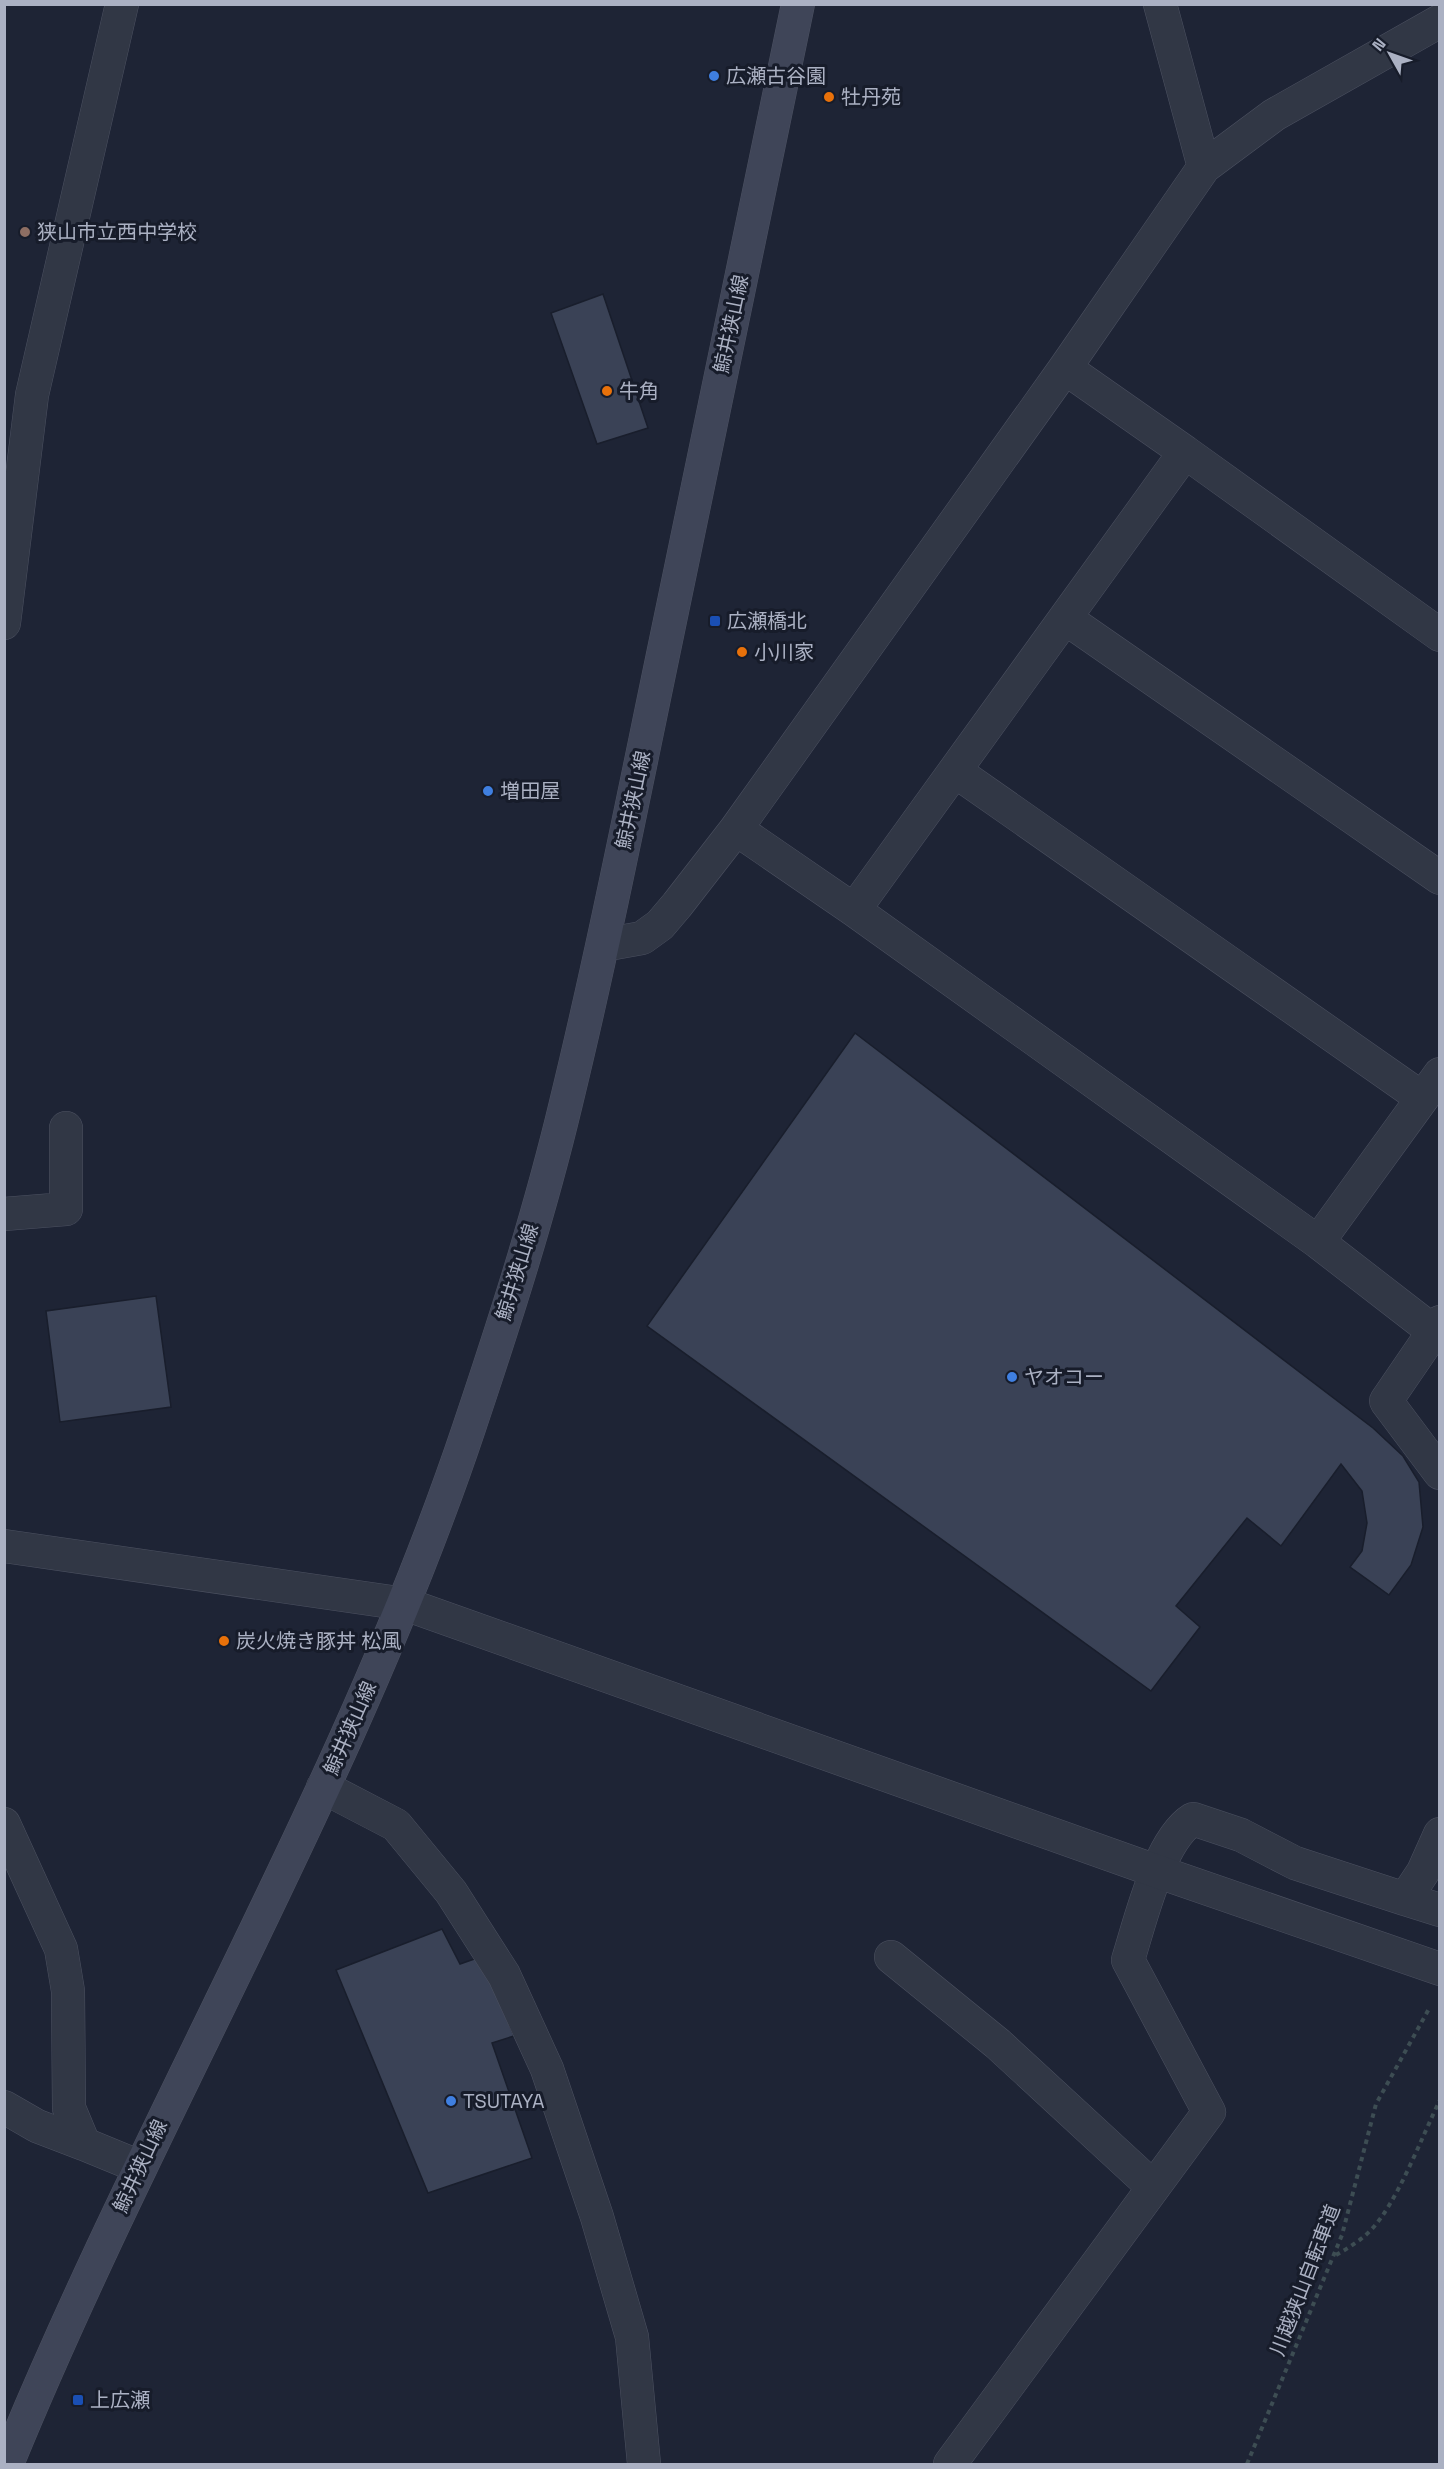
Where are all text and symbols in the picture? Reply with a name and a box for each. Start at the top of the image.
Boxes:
north arrow [1360,24,1420,84]
text: N [1367,34,1390,56]
place label: 広瀬古谷園 [726,63,826,89]
marker: 広瀬古谷園 [707,69,721,83]
place label: 牡丹苑 [841,84,901,110]
marker: 牡丹苑 [822,90,836,104]
place label: 狭山市立西中学校 [37,219,197,245]
marker: 狭山市立西中学校 [18,225,32,239]
street label: 鯨井狭山線 [708,272,754,376]
place label: 牛角 [619,378,659,404]
marker: 牛角 [600,384,614,398]
place label: 広瀬橋北 [727,608,807,634]
marker: 広瀬橋北 [708,614,722,628]
place label: 小川家 [754,639,814,665]
marker: 小川家 [735,645,749,659]
street label: 鯨井狭山線 [610,748,656,852]
place label: 増田屋 [500,778,560,804]
marker: 増田屋 [481,784,495,798]
street label: 鯨井狭山線 [490,1220,544,1324]
place label: ヤオコー [1024,1364,1104,1390]
marker: ヤオコー [1005,1370,1019,1384]
place label: 炭火焼き豚丼 松風 [236,1628,401,1654]
marker: 炭火焼き豚丼 松風 [217,1634,231,1648]
street label: 鯨井狭山線 [318,1677,382,1779]
place label: TSUTAYA [463,2088,545,2114]
marker: TSUTAYA [444,2094,458,2108]
street label: 鯨井狭山線 [107,2115,173,2217]
street label: 川越狭山自転車道 [1264,2201,1346,2359]
place label: 上広瀬 [90,2387,150,2413]
marker: 上広瀬 [71,2393,85,2407]

